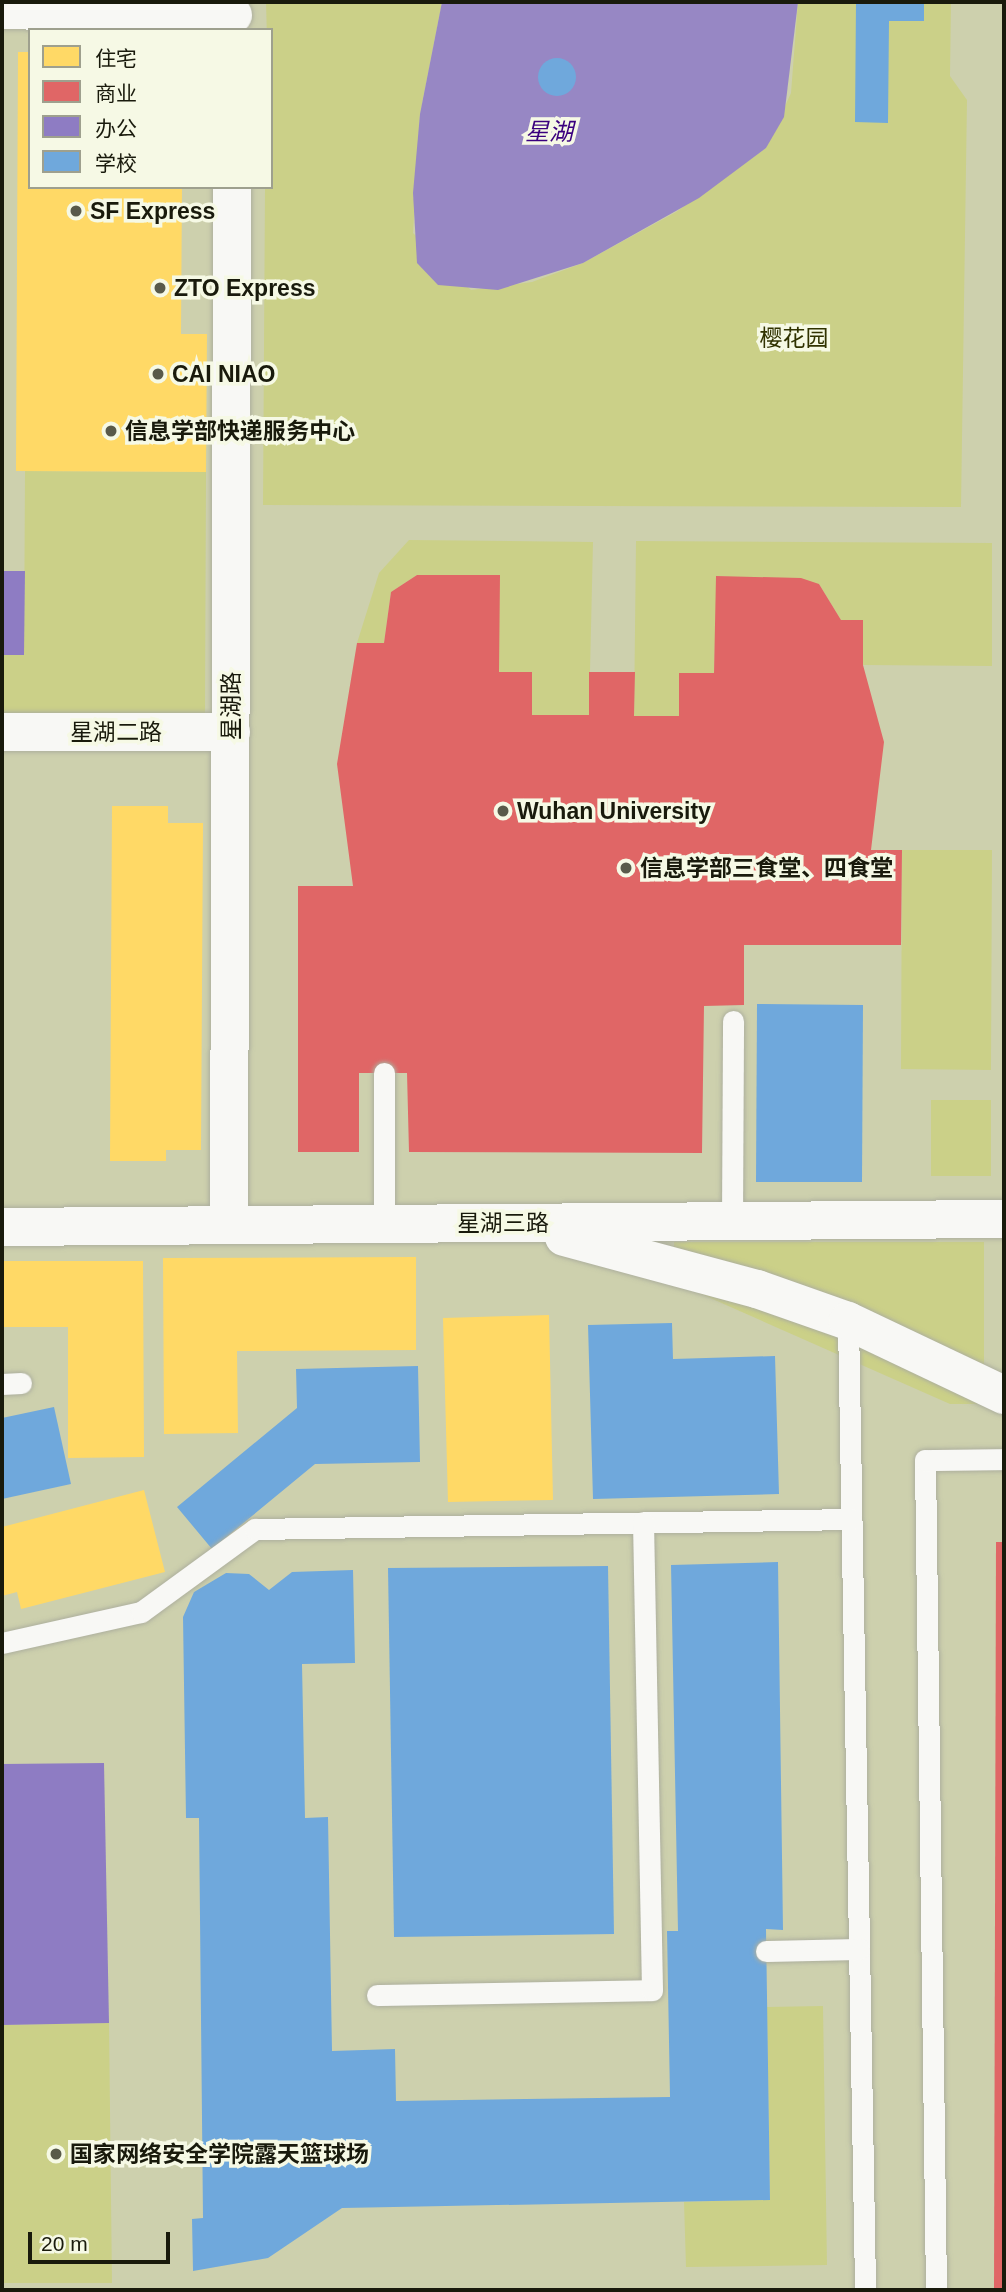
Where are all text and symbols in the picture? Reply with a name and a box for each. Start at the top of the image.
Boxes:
legend [28,28,273,189]
text: 住宅 [95,47,137,70]
text: 商业 [95,82,137,105]
text: 办公 [95,117,137,140]
water label: 星湖 [525,118,573,146]
text: 学校 [95,152,137,175]
place label: SF Express [90,197,215,225]
marker: SF Express [68,203,84,219]
place label: ZTO Express [174,274,315,302]
marker: ZTO Express [152,280,168,296]
park label: 樱花园 [760,324,828,352]
place label: CAI NIAO [172,360,276,388]
marker: CAI NIAO [150,366,166,382]
place label: 信息学部快递服务中心 [125,417,355,445]
marker: 信息学部快递服务中心 [103,423,119,439]
street label: 星湖路 [217,672,245,740]
street label: 星湖二路 [70,718,162,746]
place label: Wuhan University [517,797,711,825]
marker: Wuhan University [495,803,511,819]
place label: 信息学部三食堂、四食堂 [640,854,893,882]
marker: 信息学部三食堂、四食堂 [618,860,634,876]
street label: 星湖三路 [457,1209,549,1237]
place label: 国家网络安全学院露天篮球场 [70,2140,369,2168]
marker: 国家网络安全学院露天篮球场 [48,2146,64,2162]
scale bar [32,2218,173,2262]
text: 20 m [41,2232,88,2255]

